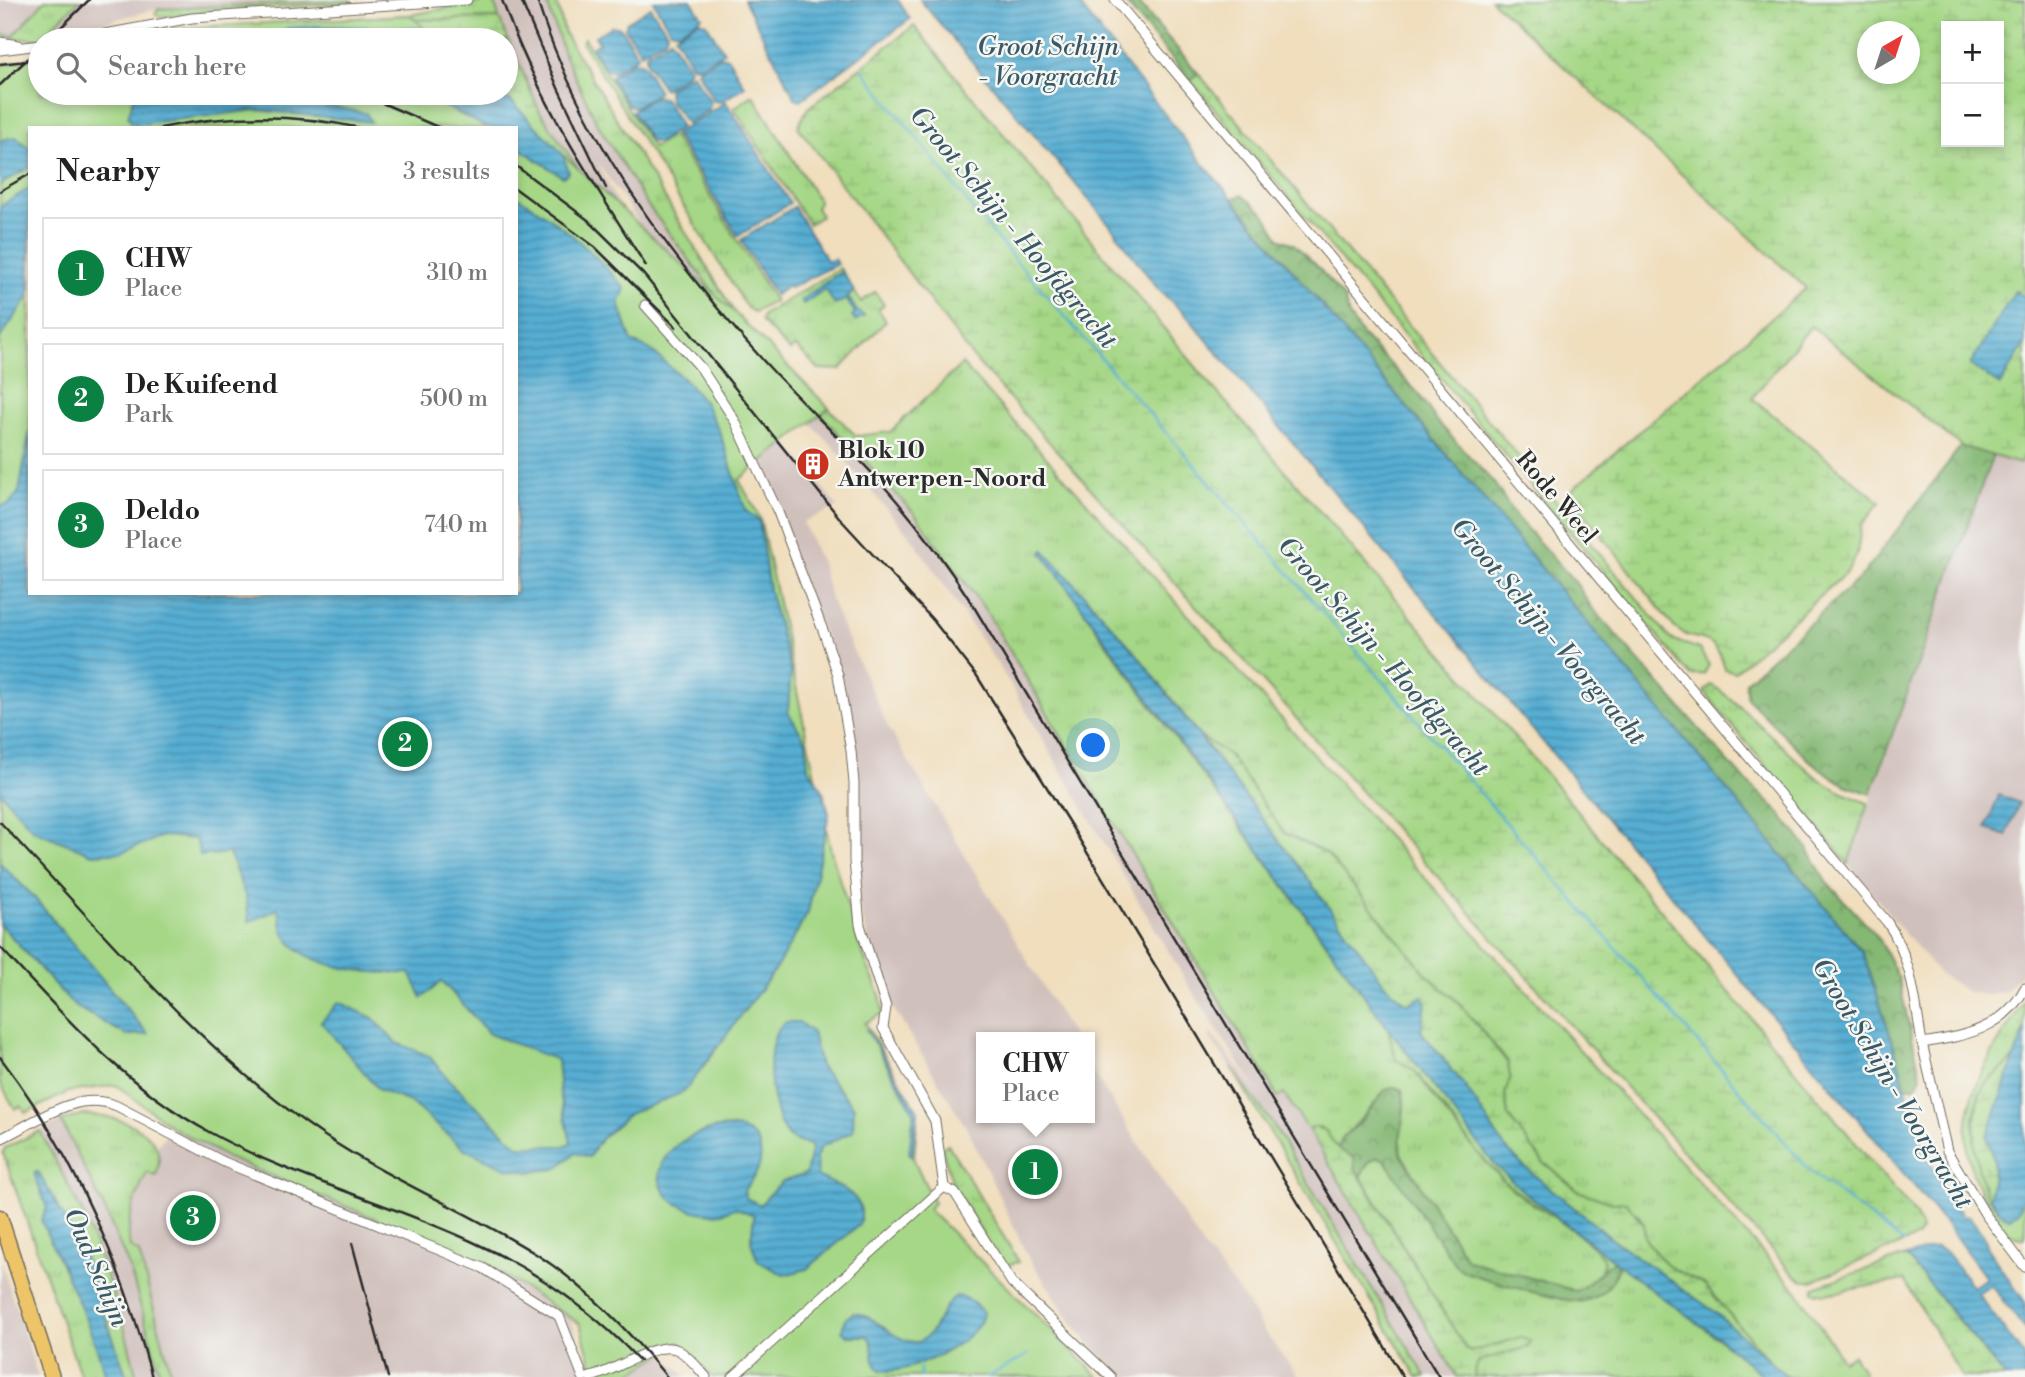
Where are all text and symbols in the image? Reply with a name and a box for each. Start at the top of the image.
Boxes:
north arrow [1857,21,1920,84]
map controls [1941,21,2004,147]
button: + [1941,21,2004,84]
search box [28,28,518,105]
water label: Groot Schijn - Voorgracht [977,31,1119,93]
icon: search [52,48,90,86]
text: Search here [108,51,247,83]
button: − [1941,84,2004,147]
water label: Groot Schijn - Hoofdgracht [902,100,1124,356]
text: Nearby [56,153,160,191]
text: 3 results [403,158,490,186]
text: CHW [125,243,192,275]
text: 1 [75,259,87,287]
text: 310 m [427,259,488,287]
text: Place [125,275,182,303]
text: De Kuifeend [125,369,278,401]
text: 2 [74,385,88,413]
text: 500 m [420,385,488,413]
text: Park [125,401,173,429]
place label: Blok 10 Antwerpen-Noord [837,436,1046,494]
building icon: Blok 10 Antwerpen-Noord [794,445,832,483]
street label: Rode Weel [1509,445,1604,550]
text: Deldo [125,495,200,527]
text: 3 [74,511,88,539]
text: 740 m [424,511,488,539]
water label: Groot Schijn - Voorgracht [1444,512,1653,752]
text: Place [125,527,182,555]
water label: Groot Schijn - Hoofdgracht [1271,530,1496,783]
pin: 2 [382,718,428,770]
your location [1076,728,1110,762]
water label: Groot Schijn - Voorgracht [1805,952,1980,1215]
popup [976,1032,1095,1123]
text: CHW [1002,1048,1069,1080]
text: Place [1002,1080,1060,1108]
pin: 1 [1012,1146,1058,1198]
pin: 3 [170,1192,216,1244]
water label: Oud Schijn [57,1203,136,1332]

